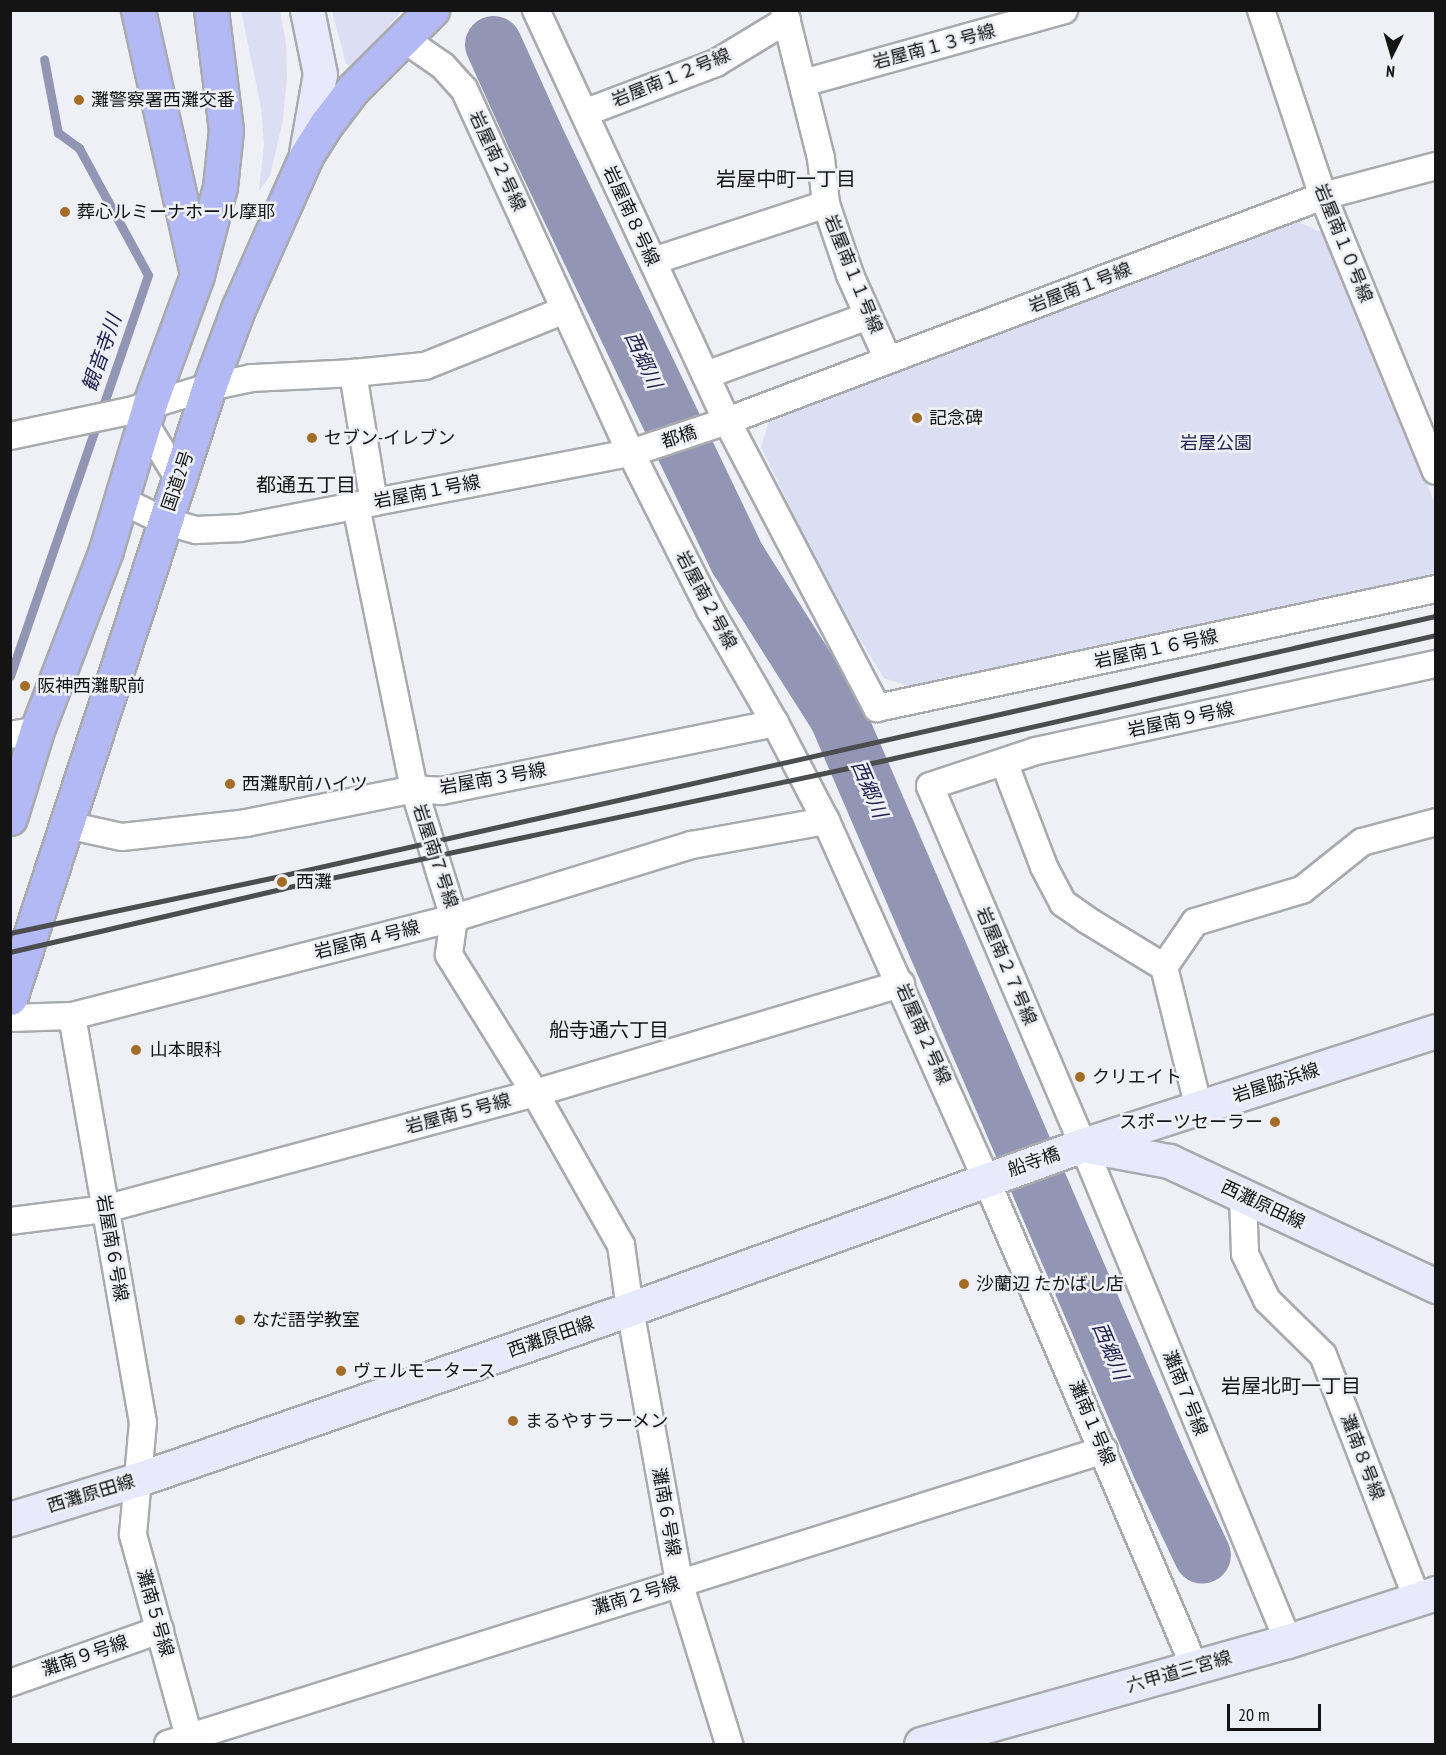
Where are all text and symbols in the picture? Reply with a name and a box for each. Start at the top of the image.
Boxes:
street label: 岩屋南１３号線 [870,20,998,74]
north arrow [1362,24,1422,84]
street label: 岩屋南１２号線 [609,44,733,112]
text: N [1385,62,1396,82]
place label: 灘警察署西灘交番 [91,89,235,111]
marker: 灘警察署西灘交番 [72,93,86,107]
street label: 岩屋南２号線 [464,107,530,215]
street label: 岩屋南８号線 [598,162,664,270]
district label: 岩屋中町一丁目 [716,167,856,191]
street label: 岩屋南１０号線 [1309,181,1377,305]
place label: 葬心ルミーナホール摩耶 [77,201,275,223]
marker: 葬心ルミーナホール摩耶 [58,205,72,219]
street label: 岩屋南１１号線 [819,212,887,336]
street label: 岩屋南１号線 [1026,259,1134,317]
water label: 観音寺川 [78,311,126,395]
water label: 西郷川 [619,328,667,392]
place label: 記念碑 [929,407,983,429]
marker: 記念碑 [910,411,924,425]
street label: 都橋 [659,421,699,453]
place label: セブン-イレブン [324,427,455,449]
marker: セブン-イレブン [305,431,319,445]
park label: 岩屋公園 [1180,432,1252,454]
street label: 国道2号 [158,448,198,514]
street label: 岩屋南１号線 [372,471,482,513]
district label: 都通五丁目 [256,473,356,497]
street label: 岩屋南２号線 [671,547,741,653]
street label: 岩屋南１６号線 [1092,625,1220,673]
place label: 阪神西灘駅前 [37,675,145,697]
marker: 阪神西灘駅前 [18,679,32,693]
street label: 岩屋南９号線 [1126,698,1236,742]
water label: 西郷川 [846,757,892,821]
street label: 岩屋南３号線 [438,759,548,799]
place label: 西灘駅前ハイツ [242,773,368,795]
marker: 西灘駅前ハイツ [223,777,237,791]
street label: 岩屋南７号線 [408,801,462,911]
place label: 西灘 [296,871,332,893]
marker: 西灘 [273,873,291,891]
street label: 岩屋南２７号線 [971,904,1041,1028]
street label: 岩屋南４号線 [312,916,422,964]
street label: 岩屋南２号線 [891,980,955,1088]
district label: 船寺通六丁目 [549,1018,669,1042]
place label: 山本眼科 [150,1039,222,1061]
marker: 山本眼科 [127,1041,145,1059]
street label: 岩屋脇浜線 [1230,1059,1322,1107]
place label: クリエイト [1092,1066,1182,1088]
marker: クリエイト [1073,1070,1087,1084]
street label: 岩屋南５号線 [403,1090,513,1138]
place label: スポーツセーラー [1119,1111,1263,1133]
marker: スポーツセーラー [1268,1115,1282,1129]
street label: 船寺橋 [1005,1143,1063,1181]
street label: 西灘原田線 [1218,1176,1308,1234]
street label: 岩屋南６号線 [92,1193,132,1303]
place label: 沙蘭辺 たかばし店 [976,1273,1124,1295]
marker: 沙蘭辺 たかばし店 [957,1277,971,1291]
place label: なだ語学教室 [252,1309,360,1331]
street label: 西灘原田線 [505,1312,597,1362]
marker: なだ語学教室 [233,1313,247,1327]
water label: 西郷川 [1087,1319,1133,1383]
street label: 灘南７号線 [1158,1347,1212,1439]
place label: ヴェルモータース [353,1360,497,1382]
marker: ヴェルモータース [334,1364,348,1378]
district label: 岩屋北町一丁目 [1221,1374,1361,1398]
street label: 灘南１号線 [1064,1377,1120,1469]
place label: まるやすラーメン [525,1410,669,1432]
street label: 灘南８号線 [1336,1411,1388,1503]
marker: まるやすラーメン [506,1414,520,1428]
street label: 灘南６号線 [648,1466,684,1558]
street label: 西灘原田線 [45,1471,137,1517]
street label: 灘南５号線 [132,1567,178,1659]
street label: 灘南２号線 [590,1573,682,1619]
street label: 灘南９号線 [39,1631,131,1681]
street label: 六甲道三宮線 [1124,1647,1234,1697]
scale bar [1230,1692,1324,1730]
text: 20 m [1238,1703,1270,1726]

